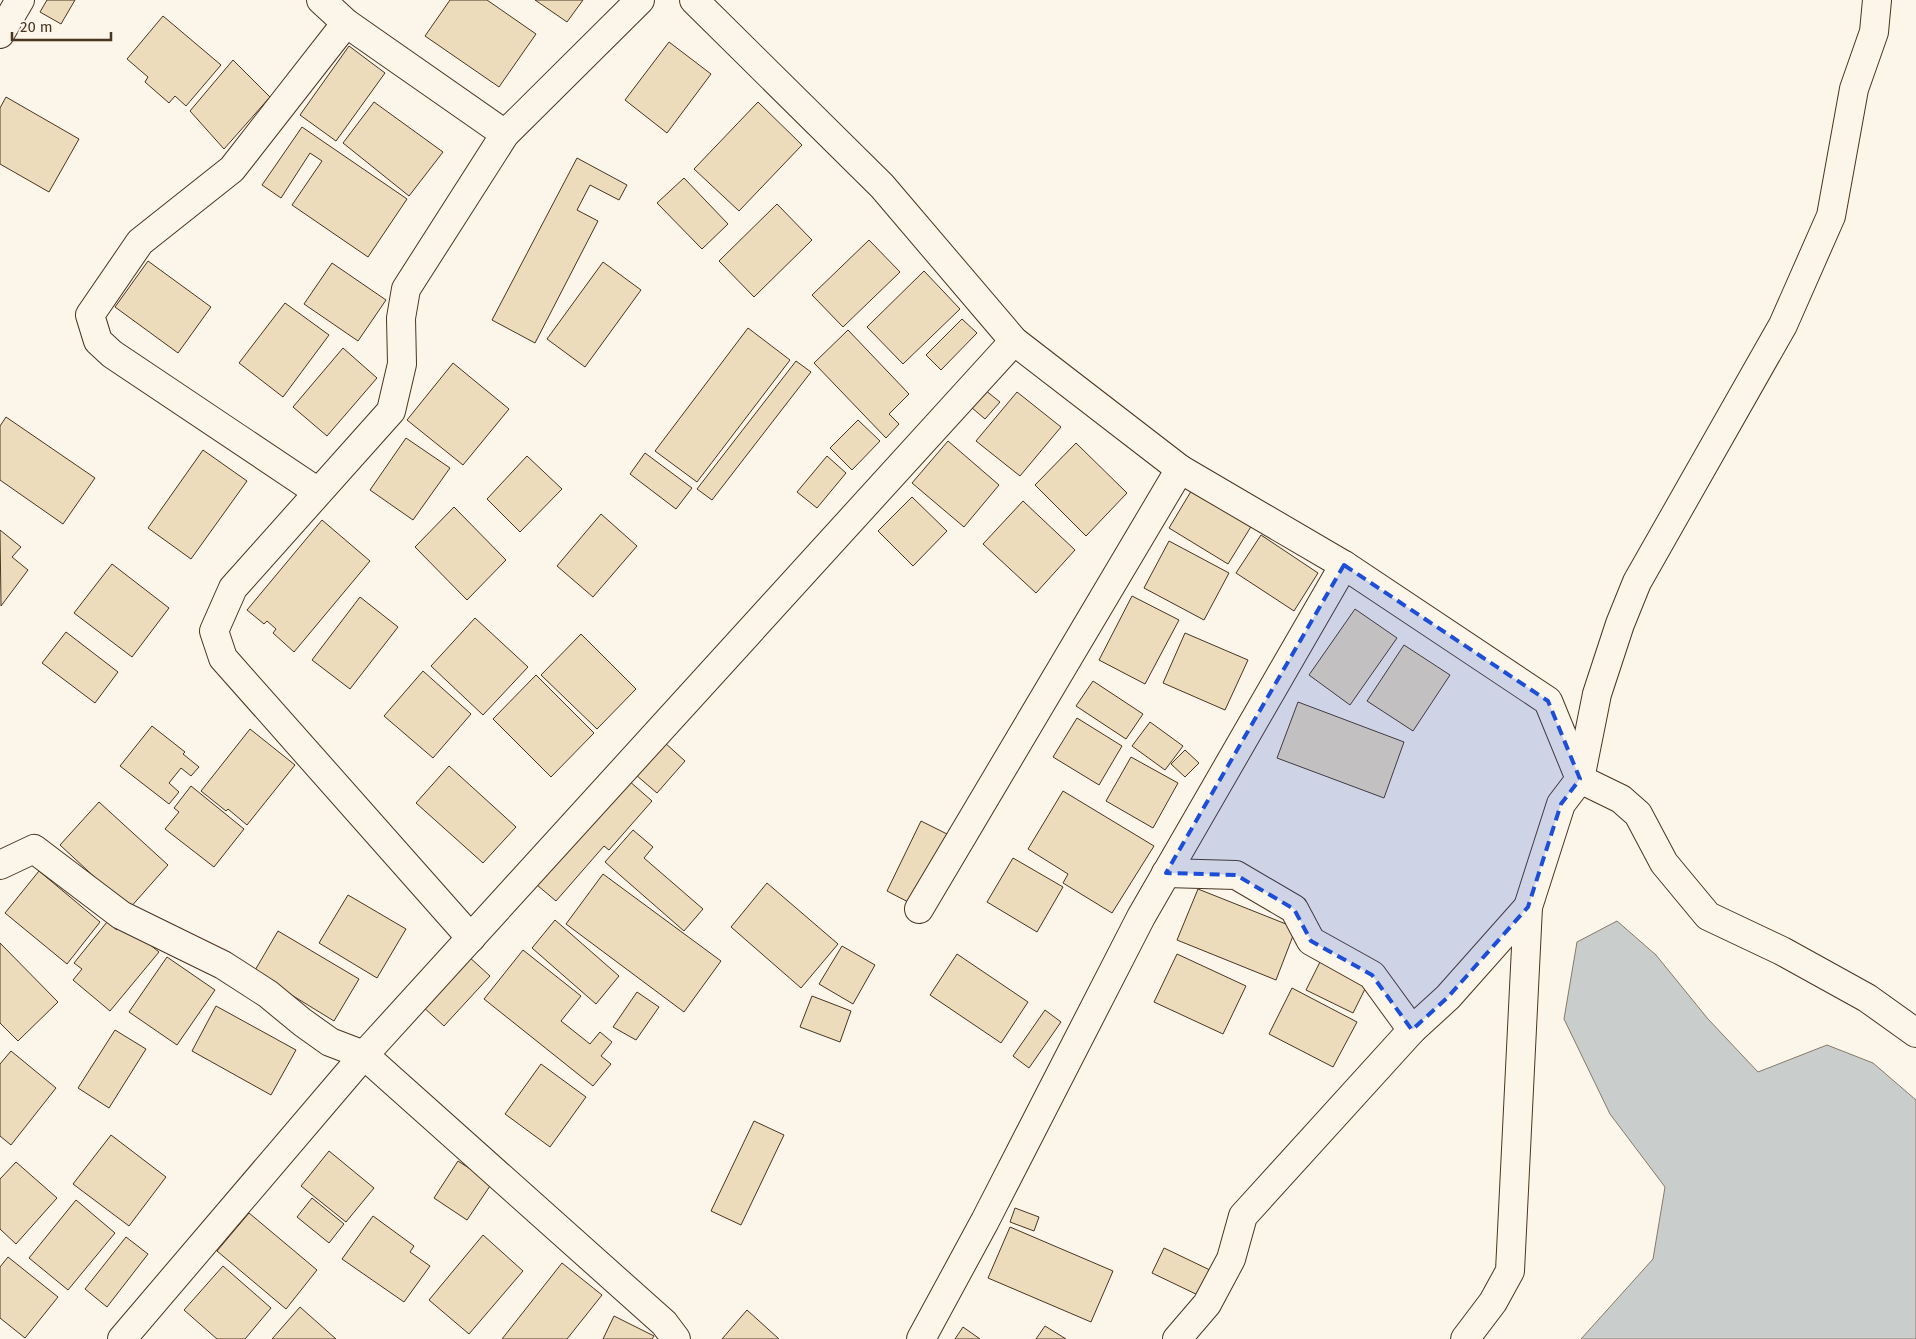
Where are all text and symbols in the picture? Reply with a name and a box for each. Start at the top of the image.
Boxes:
scale bar [12,10,111,42]
text: 20 m [20,18,53,36]

